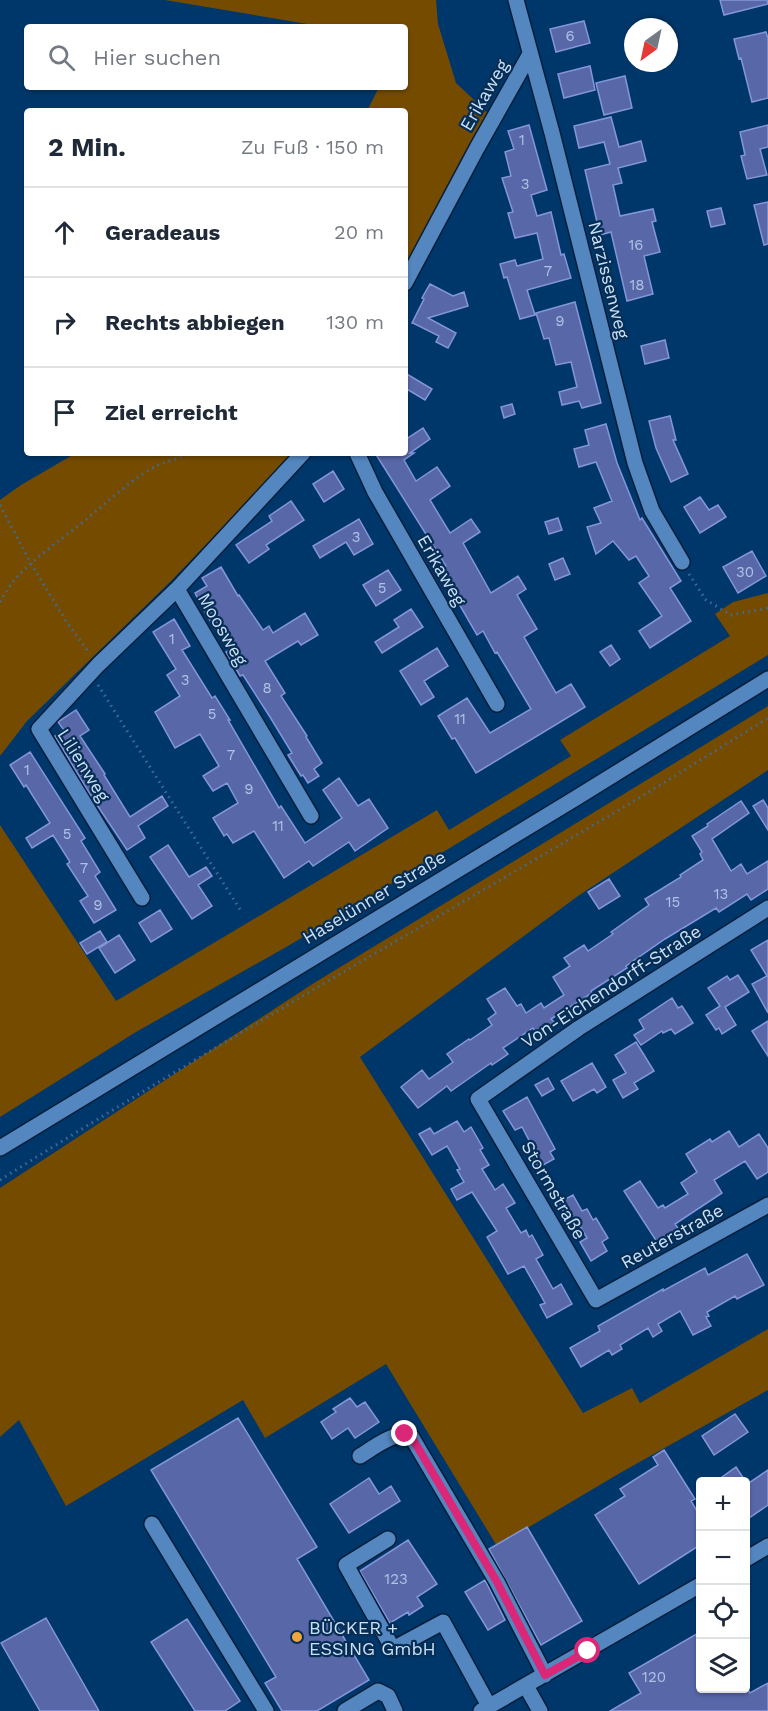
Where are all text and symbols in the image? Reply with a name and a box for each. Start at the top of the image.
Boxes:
north arrow [624,18,678,72]
search box [24,24,408,90]
house number: 6 [565,27,575,45]
icon: search [45,41,78,74]
text: Hier suchen [93,45,221,70]
street label: Erikaweg [455,55,513,134]
house number: 1 [519,131,525,149]
text: 2 Min. [48,132,126,162]
text: Zu Fuß · 150 m [241,135,384,159]
house number: 3 [521,175,529,193]
icon: ahead [48,216,81,249]
street label: Narzissenweg [584,219,634,341]
text: Geradeaus [105,220,220,245]
text: 20 m [334,220,384,244]
house number: 16 [629,236,643,254]
house number: 7 [544,262,552,280]
house number: 18 [629,276,645,294]
icon: right [48,306,81,339]
text: Rechts abbiegen [105,310,285,335]
text: 130 m [326,310,384,334]
house number: 9 [555,312,565,330]
icon: arrive [48,396,81,429]
text: Ziel erreicht [105,400,238,425]
house number: 3 [352,528,360,546]
street label: Erikaweg [413,531,471,610]
house number: 30 [736,563,754,581]
house number: 5 [378,579,386,597]
street label: Moosweg [194,589,252,669]
house number: 1 [169,630,175,648]
house number: 3 [181,671,189,689]
house number: 8 [262,679,272,697]
house number: 5 [208,705,216,723]
house number: 11 [454,710,466,728]
street label: Lilienweg [53,725,115,806]
house number: 7 [227,746,235,764]
house number: 1 [24,761,30,779]
house number: 9 [244,780,254,798]
house number: 11 [272,817,284,835]
house number: 5 [63,825,71,843]
street label: Haselünner Straße [299,846,449,948]
house number: 7 [80,859,88,877]
house number: 13 [714,885,728,903]
house number: 15 [666,893,680,911]
house number: 9 [93,896,103,914]
street label: Von-Eichendorff-Straße [517,920,705,1052]
street label: Stormstraße [517,1137,591,1243]
street label: Reuterstraße [617,1199,727,1273]
route end [391,1420,417,1446]
map controls [696,1477,750,1693]
button: + [696,1477,750,1531]
button: − [696,1531,750,1585]
house number: 123 [384,1570,408,1588]
button: locate [696,1585,750,1639]
place label: BÜCKER + ESSING GmbH [309,1617,436,1659]
marker: BÜCKER + ESSING GmbH [290,1630,304,1644]
route start [574,1637,600,1663]
button: layers [696,1639,750,1693]
house number: 120 [642,1668,666,1686]

